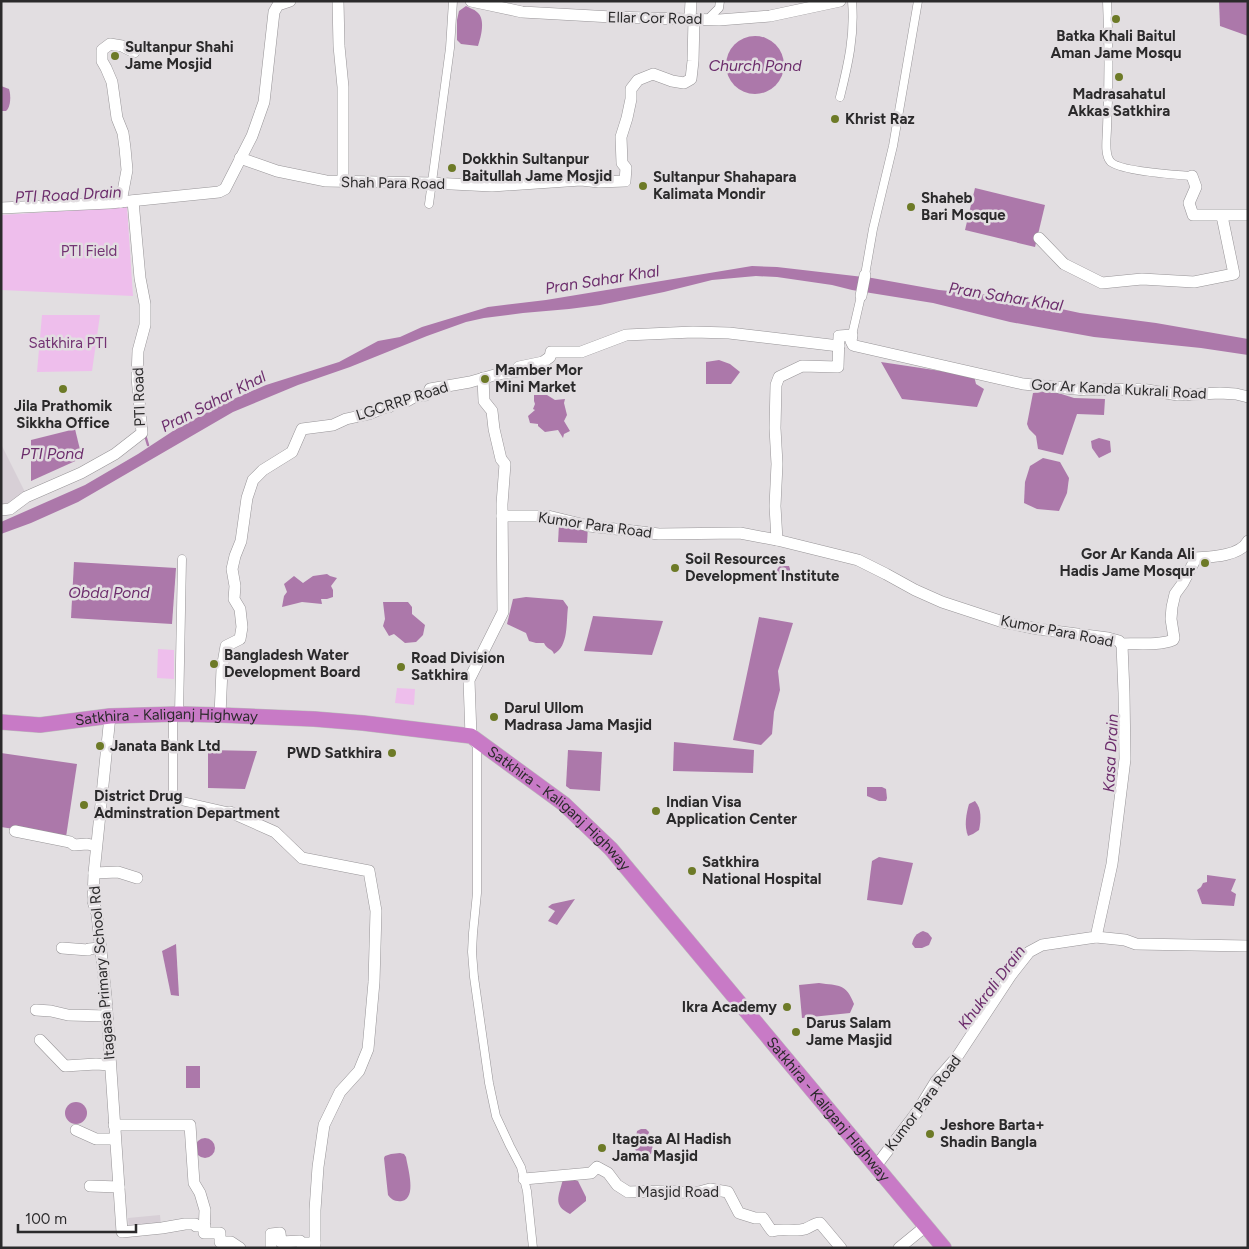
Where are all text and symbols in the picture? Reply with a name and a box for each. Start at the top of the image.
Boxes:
street label: Ellar Cor Road [607,8,703,28]
marker: Batka Khali Baitul Aman Jame Mosqu [1110,13,1122,25]
place label: Batka Khali Baitul Aman Jame Mosqu [1050,27,1182,62]
place label: Sultanpur Shahi Jame Mosjid [125,38,234,73]
marker: Sultanpur Shahi Jame Mosjid [109,50,121,62]
water label: Church Pond [708,56,802,75]
marker: Madrasahatul Akkas Satkhira [1113,71,1125,83]
place label: Madrasahatul Akkas Satkhira [1068,85,1170,120]
place label: Khrist Raz [845,110,915,128]
marker: Khrist Raz [829,113,841,125]
place label: Dokkhin Sultanpur Baitullah Jame Mosjid [462,150,612,185]
marker: Dokkhin Sultanpur Baitullah Jame Mosjid [446,162,458,174]
place label: Sultanpur Shahapara Kalimata Mondir [653,168,796,203]
street label: Shah Para Road [341,173,445,193]
marker: Sultanpur Shahapara Kalimata Mondir [637,180,649,192]
water label: PTI Road Drain [14,182,122,207]
place label: Shaheb Bari Mosque [921,189,1006,224]
marker: Shaheb Bari Mosque [905,201,917,213]
park label: PTI Field [61,242,117,260]
water label: Pran Sahar Khal [544,261,661,298]
water label: Pran Sahar Khal [947,278,1065,315]
park label: Satkhira PTI [28,334,108,352]
place label: Mamber Mor Mini Market [495,361,583,396]
street label: PTI Road [129,367,149,427]
water label: Pran Sahar Khal [157,367,269,436]
marker: Mamber Mor Mini Market [479,373,491,385]
street label: Gor Ar Kanda Kukrali Road [1031,375,1207,403]
street label: LGCRRP Road [354,378,450,424]
marker: Jila Prathomik Sikkha Office [57,383,69,395]
place label: Jila Prathomik Sikkha Office [14,397,112,432]
water label: PTI Pond [20,444,84,463]
street label: Kumor Para Road [537,508,653,542]
place label: Gor Ar Kanda Ali Hadis Jame Mosqur [1059,545,1195,580]
place label: Soil Resources Development Institute [685,550,840,585]
marker: Gor Ar Kanda Ali Hadis Jame Mosqur [1199,557,1211,569]
marker: Soil Resources Development Institute [669,562,681,574]
water label: Obda Pond [68,583,150,602]
street label: Kumor Para Road [999,611,1115,651]
place label: Bangladesh Water Development Board [224,646,360,681]
place label: Road Division Satkhira [411,649,505,684]
marker: Bangladesh Water Development Board [208,658,220,670]
marker: Road Division Satkhira [395,661,407,673]
place label: Darul Ullom Madrasa Jama Masjid [504,699,652,734]
street label: Satkhira - Kaliganj Highway [74,705,258,729]
marker: Darul Ullom Madrasa Jama Masjid [488,711,500,723]
water label: Kasa Drain [1099,713,1122,793]
place label: Janata Bank Ltd [110,737,221,755]
marker: Janata Bank Ltd [94,740,106,752]
street label: Satkhira - Kaliganj Highway [484,742,634,874]
place label: PWD Satkhira [287,744,382,762]
marker: PWD Satkhira [386,747,398,759]
place label: District Drug Adminstration Department [94,787,280,822]
place label: Indian Visa Application Center [666,793,797,828]
marker: District Drug Adminstration Department [78,799,90,811]
marker: Indian Visa Application Center [650,805,662,817]
place label: Satkhira National Hospital [702,853,822,888]
marker: Satkhira National Hospital [686,865,698,877]
street label: Itagasa Primary School Rd [85,885,119,1061]
water label: Khukrali Drain [954,942,1029,1033]
place label: Ikra Academy [682,998,777,1016]
marker: Ikra Academy [781,1001,793,1013]
place label: Darus Salam Jame Masjid [806,1014,892,1049]
marker: Darus Salam Jame Masjid [790,1026,802,1038]
street label: Satkhira - Kaliganj Highway [763,1033,894,1185]
street label: Kumor Para Road [881,1052,965,1154]
place label: Jeshore Barta+ Shadin Bangla [940,1116,1045,1151]
marker: Jeshore Barta+ Shadin Bangla [924,1128,936,1140]
place label: Itagasa Al Hadish Jama Masjid [612,1130,731,1165]
marker: Itagasa Al Hadish Jama Masjid [596,1142,608,1154]
street label: Masjid Road [637,1183,719,1201]
scale bar [18,1202,135,1234]
text: 100 m [25,1210,67,1228]

